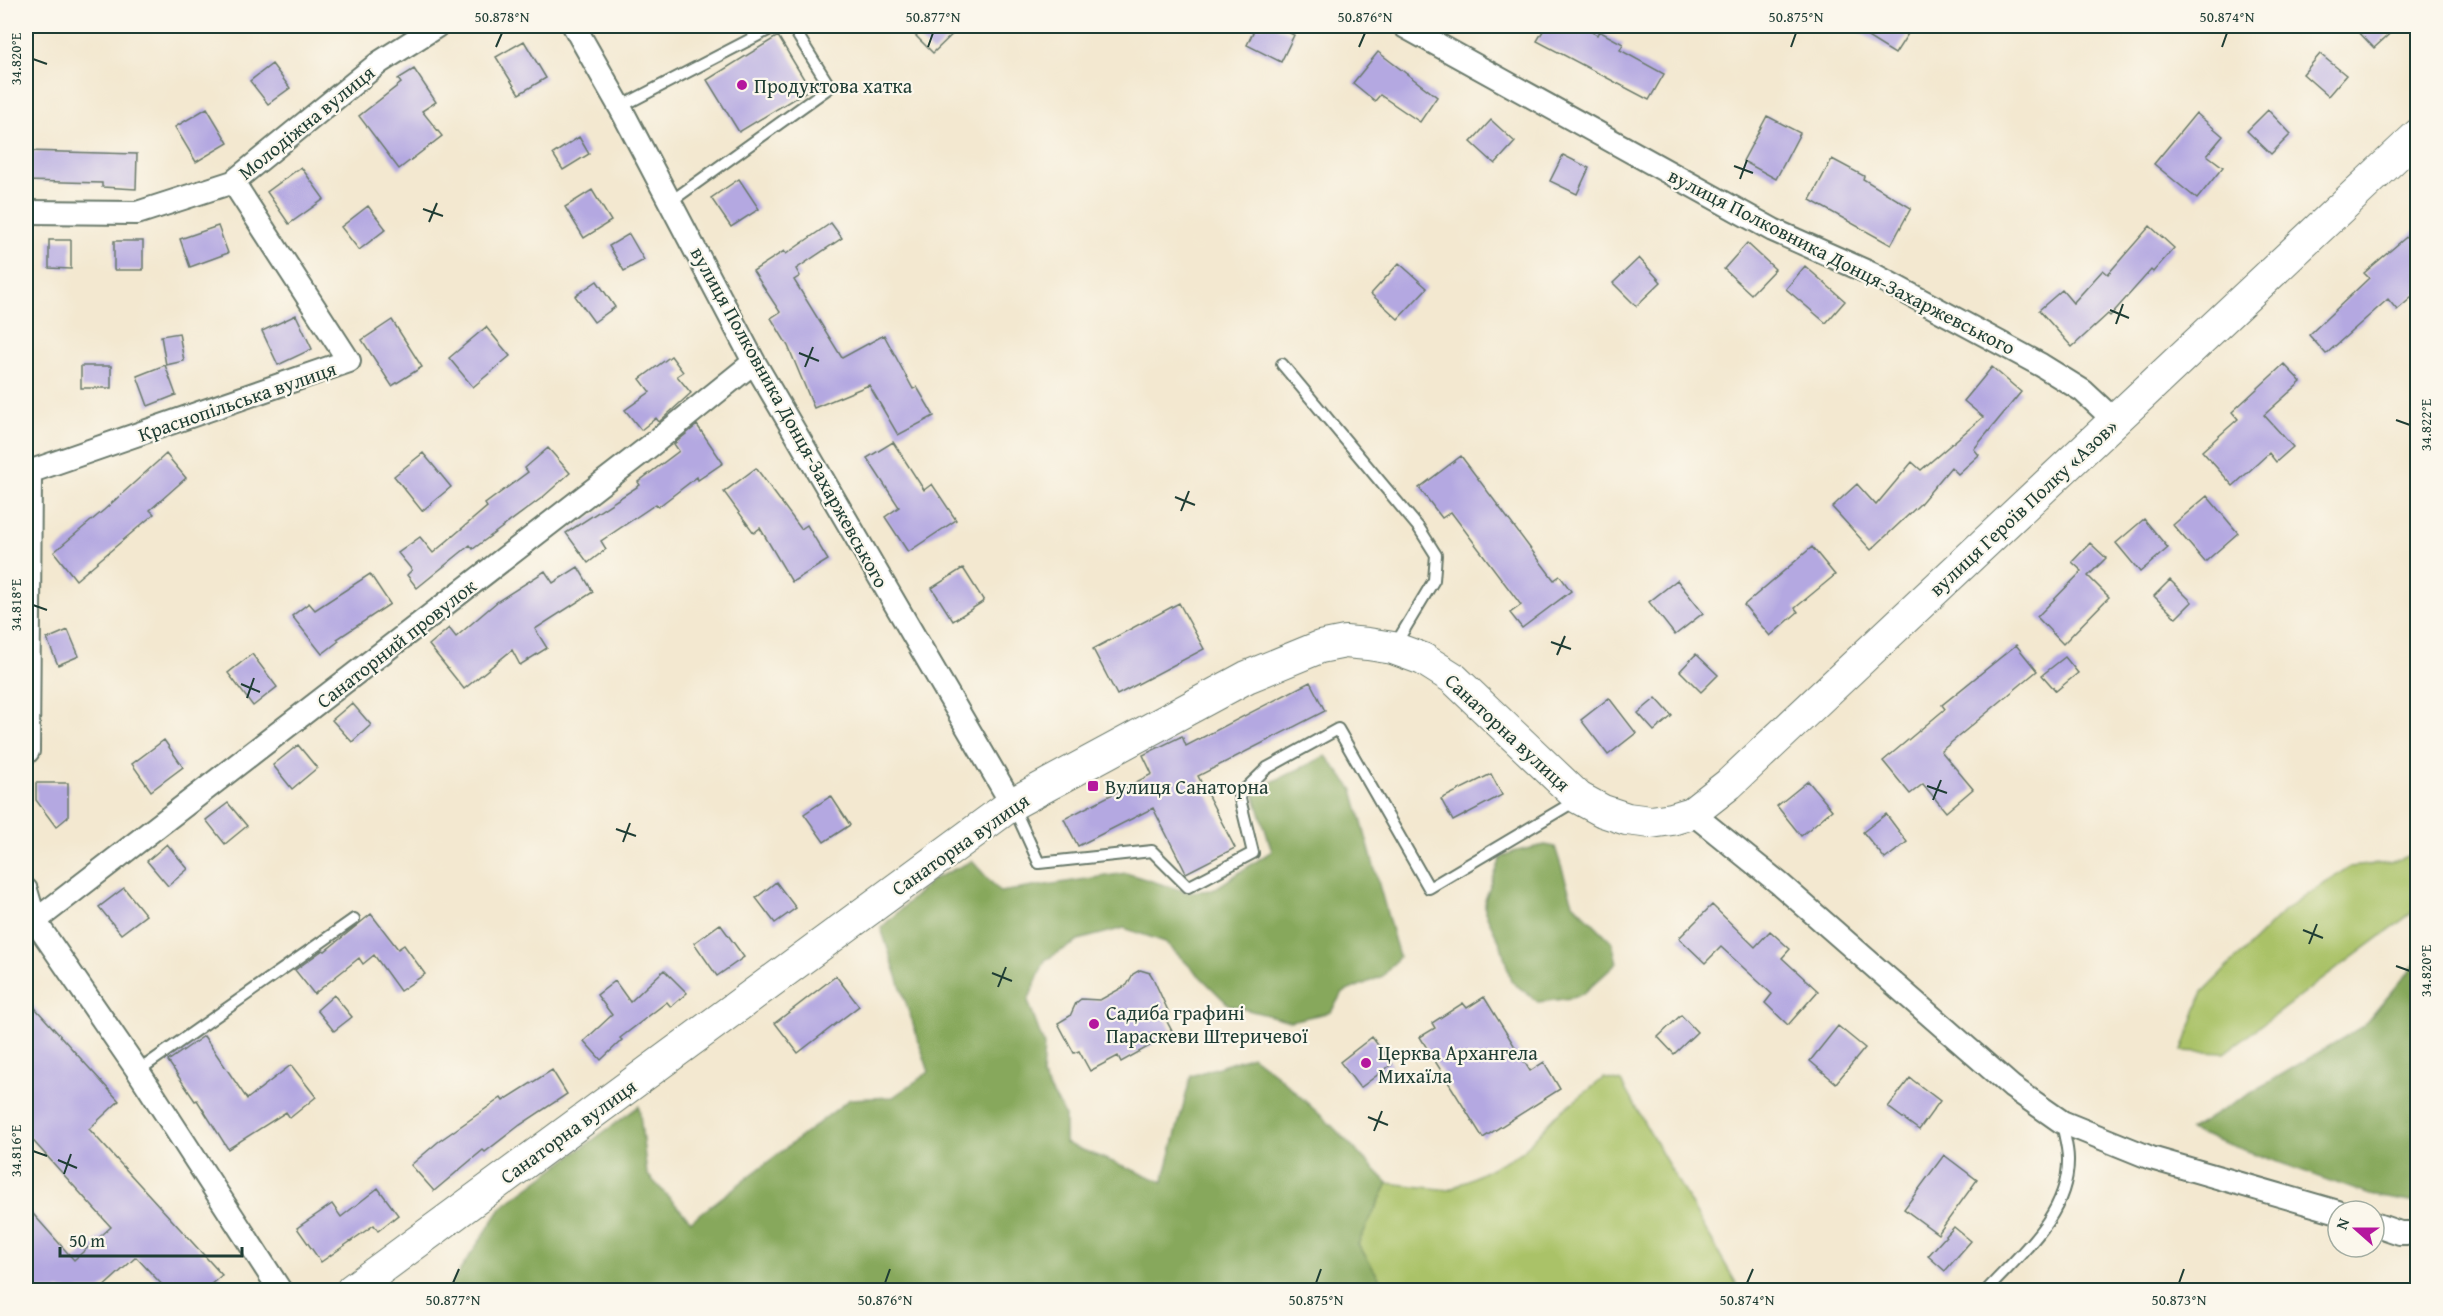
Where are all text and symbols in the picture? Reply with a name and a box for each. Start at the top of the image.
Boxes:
text: 50.878°N [475,6,530,27]
text: 50.877°N [906,6,961,27]
text: 50.876°N [1338,6,1393,27]
text: 50.875°N [1769,6,1824,27]
text: 50.874°N [2200,6,2255,27]
text: 34.820°E [5,32,26,85]
street label: Молодіжна вулиця [232,58,380,186]
place label: Продуктова хатка [754,71,913,100]
marker: Продуктова хатка [735,78,749,92]
street label: вулиця Полковника Донця-Захаржевського [1663,160,2021,362]
street label: вулиця Полковника Донця-Захаржевського [684,241,896,593]
street label: Краснопільська вулиця [134,353,340,449]
text: 34.822°E [2415,398,2436,451]
street label: вулиця Героїв Полку «Азов» [1922,411,2124,602]
street label: Санаторний провулок [310,571,483,715]
text: 34.818°E [5,578,26,631]
street label: Санаторна вулиця [1439,666,1577,798]
place label: Вулиця Санаторна [1105,772,1269,801]
marker: Вулиця Санаторна [1086,779,1100,793]
street label: Санаторна вулиця [885,786,1035,902]
text: 34.820°E [2415,944,2436,997]
place label: Садиба графині Параскеви Штеричевої [1106,998,1308,1050]
marker: Садиба графині Параскеви Штеричевої [1087,1017,1101,1031]
place label: Церква Архангела Михаїла [1378,1038,1538,1090]
marker: Церква Архангела Михаїла [1359,1056,1373,1070]
street label: Санаторна вулиця [494,1072,642,1190]
text: 34.816°E [5,1124,26,1177]
north arrow [2326,1199,2386,1259]
text: N [2329,1214,2355,1233]
scale bar [60,1220,242,1258]
text: 50 m [69,1227,105,1254]
text: 50.877°N [426,1289,481,1310]
text: 50.876°N [858,1289,913,1310]
text: 50.875°N [1289,1289,1344,1310]
text: 50.874°N [1720,1289,1775,1310]
text: 50.873°N [2152,1289,2207,1310]

